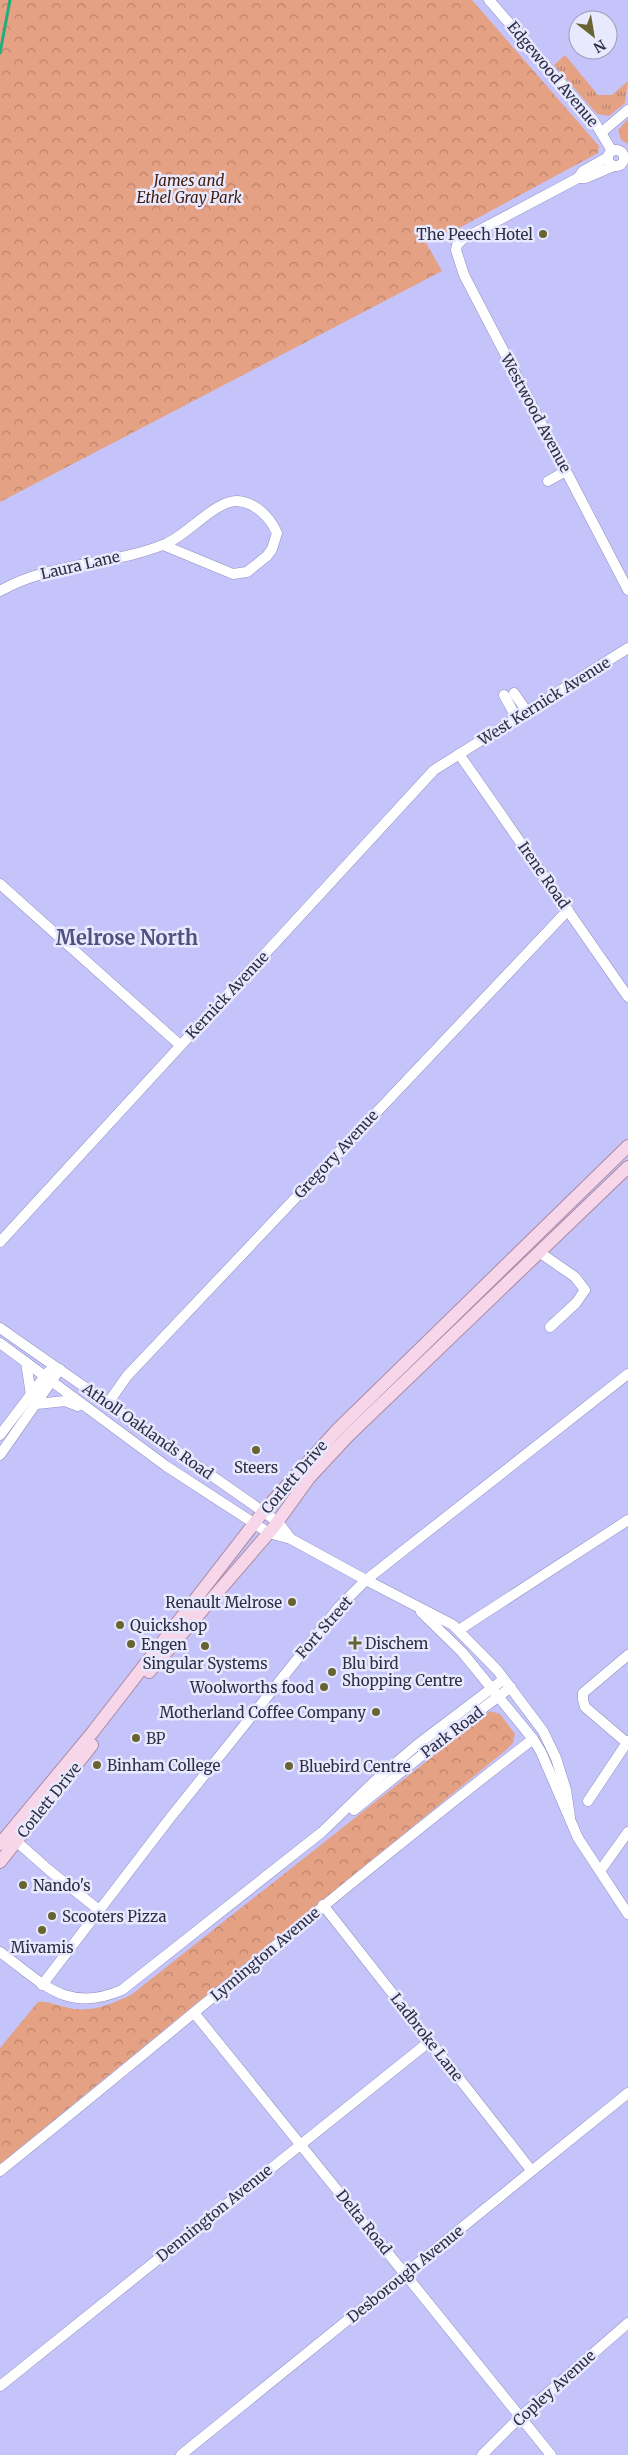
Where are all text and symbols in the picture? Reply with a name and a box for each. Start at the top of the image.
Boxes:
north arrow [568,10,618,60]
street label: Edgewood Avenue [503,17,603,131]
text: N [590,36,609,57]
park label: James and Ethel Gray Park [136,171,242,207]
place label: The Peech Hotel [416,225,533,244]
marker: The Peech Hotel [537,228,549,240]
street label: Westwood Avenue [496,349,575,476]
street label: Laura Lane [39,547,122,583]
street label: West Kernick Avenue [474,653,614,750]
street label: Irene Road [514,838,574,912]
district label: Melrose North [56,925,199,950]
street label: Kernick Avenue [182,947,273,1043]
street label: Gregory Avenue [290,1106,382,1202]
street label: Atholl Oaklands Road [78,1378,217,1483]
street label: Corlett Drive [257,1436,331,1518]
marker: Steers [250,1444,262,1456]
place label: Steers [234,1458,278,1477]
street label: Fort Street [292,1592,356,1662]
place label: Renault Melrose [165,1593,282,1612]
marker: Renault Melrose [286,1596,298,1608]
place label: Quickshop [130,1616,207,1635]
marker: Quickshop [114,1619,126,1631]
place label: Dischem [365,1634,429,1653]
place label: Engen [141,1635,187,1654]
marker: Dischem [349,1637,361,1649]
marker: Engen [125,1638,137,1650]
marker: Singular Systems [199,1640,211,1652]
place label: Singular Systems [142,1654,268,1673]
place label: Blu bird Shopping Centre [342,1654,463,1690]
marker: Blu bird Shopping Centre [326,1666,338,1678]
place label: Woolworths food [189,1678,314,1697]
marker: Woolworths food [318,1681,330,1693]
street label: Park Road [417,1702,487,1762]
place label: Motherland Coffee Company [160,1703,366,1722]
marker: Motherland Coffee Company [370,1706,382,1718]
place label: BP [146,1729,166,1748]
marker: BP [130,1732,142,1744]
place label: Binham College [107,1756,220,1775]
place label: Bluebird Centre [299,1757,411,1776]
street label: Corlett Drive [13,1758,85,1842]
marker: Binham College [91,1759,103,1771]
marker: Bluebird Centre [283,1760,295,1772]
place label: Nando's [33,1876,91,1895]
marker: Nando's [17,1879,29,1891]
street label: Lymington Avenue [207,1903,323,2005]
place label: Scooters Pizza [62,1907,167,1926]
marker: Scooters Pizza [46,1910,58,1922]
marker: Mivamis [36,1924,48,1936]
place label: Mivamis [10,1938,74,1957]
street label: Ladbroke Lane [387,1989,467,2085]
street label: Dennington Avenue [152,2160,276,2266]
street label: Delta Road [332,2186,396,2258]
street label: Desborough Avenue [343,2221,467,2327]
street label: Copley Avenue [509,2346,599,2430]

